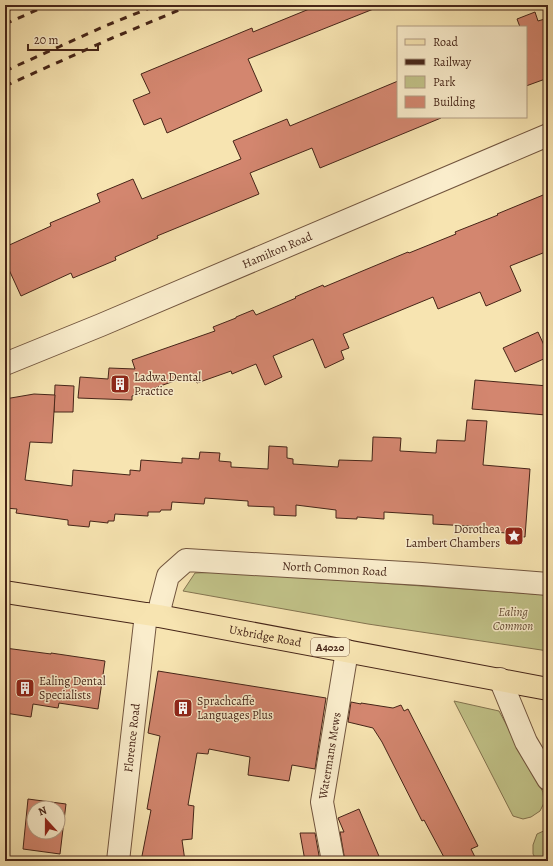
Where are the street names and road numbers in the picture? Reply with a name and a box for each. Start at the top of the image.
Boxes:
street label: Hamilton Road [240,228,315,272]
street label: North Common Road [282,558,388,580]
street label: Uxbridge Road [228,621,303,651]
road number: A4020 [311,638,349,656]
street label: Florence Road [120,702,144,773]
street label: Watermans Mews [314,711,345,801]

